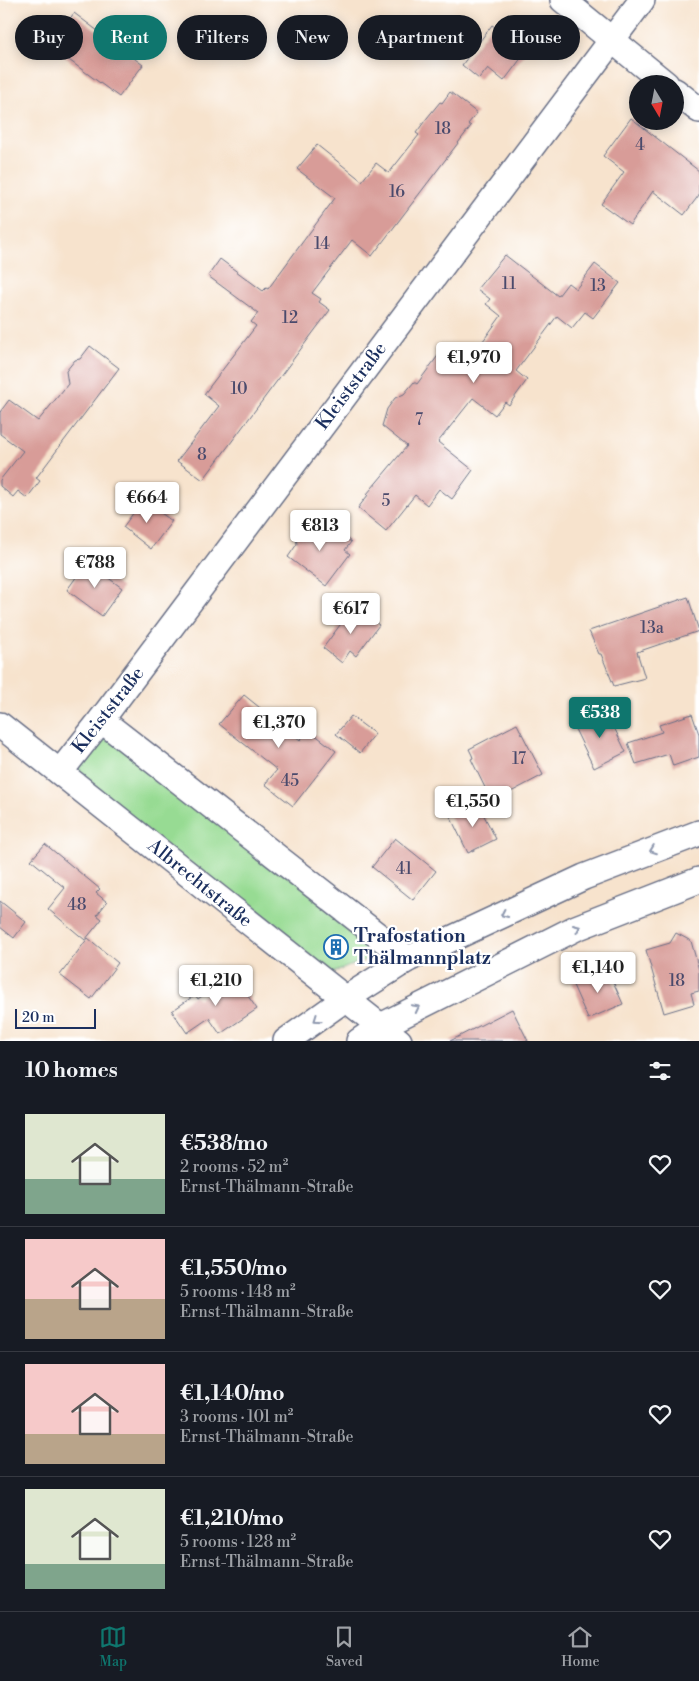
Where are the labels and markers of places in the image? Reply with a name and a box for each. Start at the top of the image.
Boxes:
pin: €1,970 [433,342,515,384]
pin: €664 [117,482,177,524]
pin: €813 [290,510,350,552]
pin: €788 [65,546,125,589]
pin: €617 [321,592,381,635]
pin: €538 [570,696,630,739]
pin: €1,370 [238,706,320,749]
pin: €1,550 [432,786,514,828]
place label: Trafostation Thälmannplatz [354,924,491,970]
building icon: Trafostation Thälmannplatz [323,934,349,960]
pin: €1,140 [557,952,639,994]
pin: €1,210 [175,964,257,1007]

